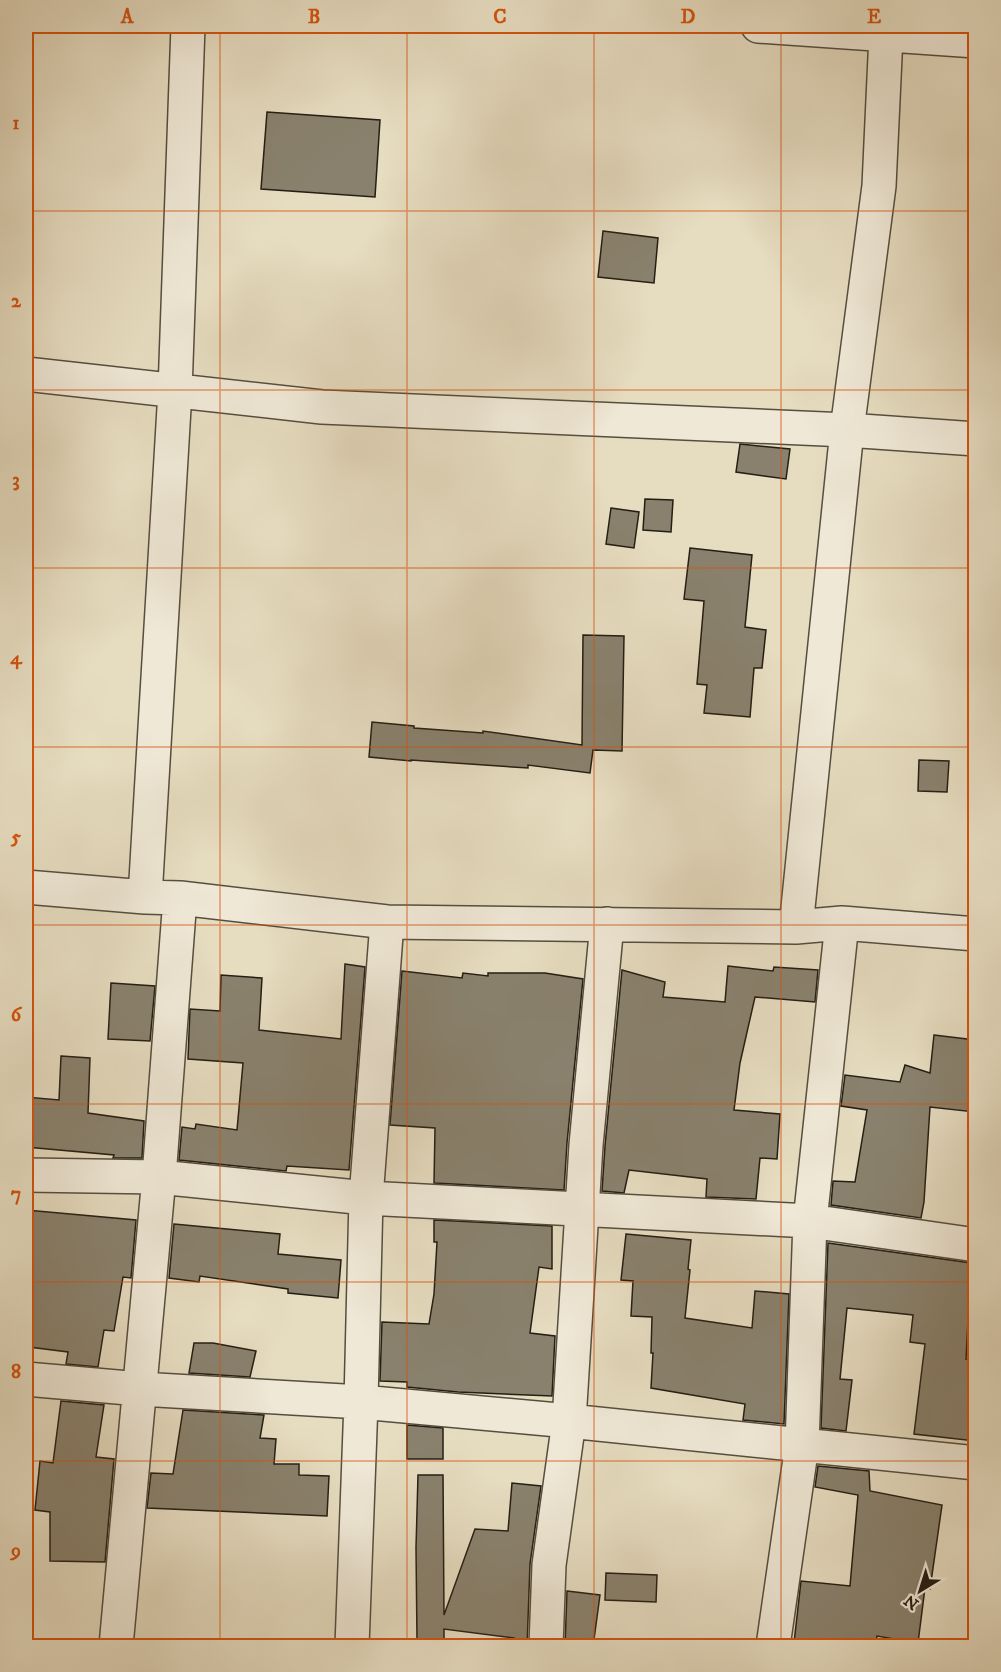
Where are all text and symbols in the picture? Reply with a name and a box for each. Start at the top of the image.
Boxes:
text: A [120,5,135,30]
text: B [308,5,320,30]
text: C [493,5,507,30]
text: D [681,5,696,30]
text: E [867,5,881,30]
text: 1 [12,111,20,136]
text: 2 [11,289,22,314]
text: 3 [12,468,20,493]
text: 4 [10,646,23,671]
text: 5 [10,825,21,850]
text: 6 [11,1003,23,1028]
text: 7 [11,1182,21,1207]
text: 8 [11,1360,21,1385]
text: 9 [9,1539,21,1564]
north arrow [890,1561,950,1621]
text: N [900,1590,923,1614]

